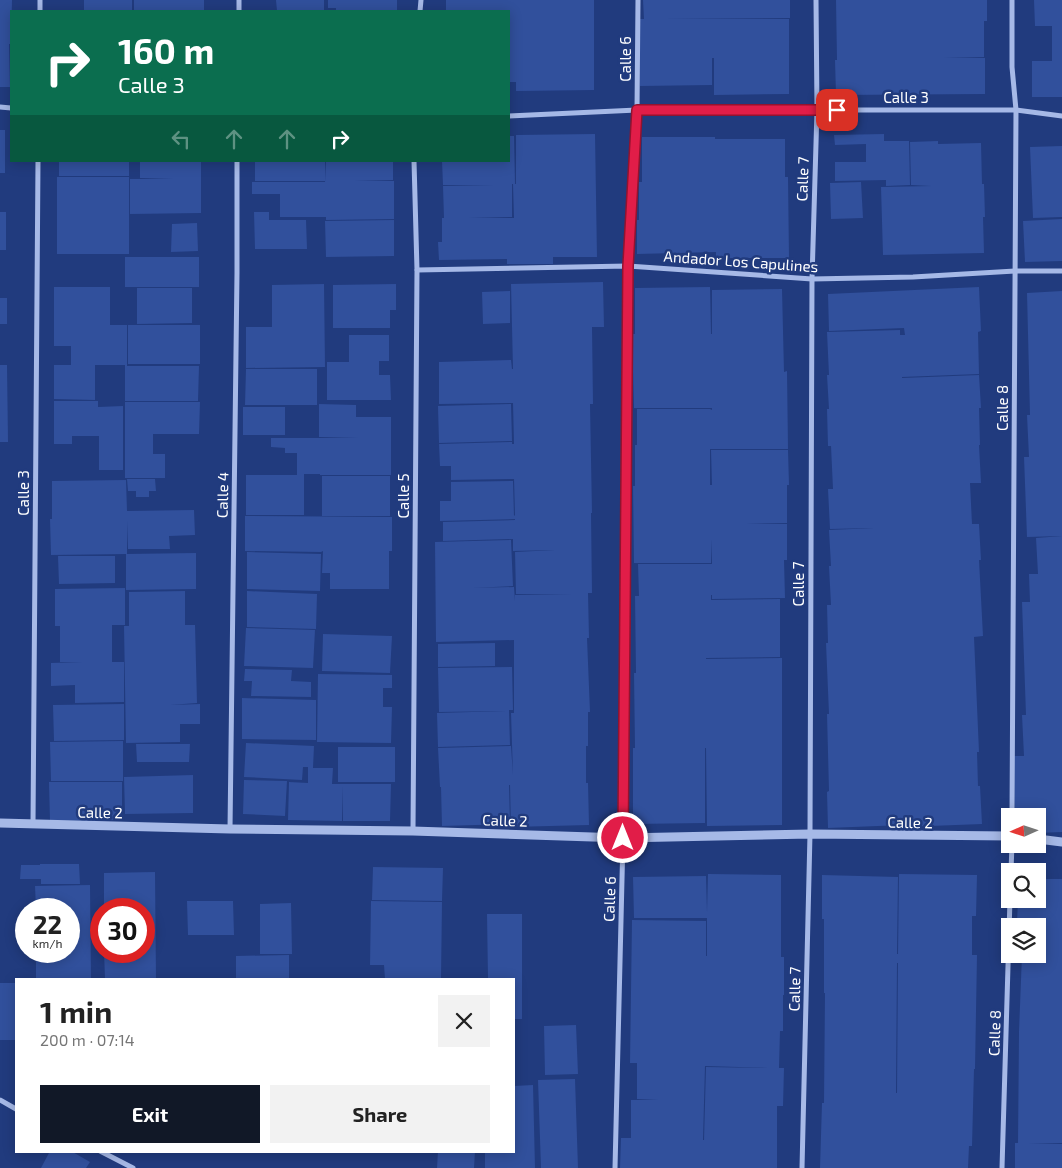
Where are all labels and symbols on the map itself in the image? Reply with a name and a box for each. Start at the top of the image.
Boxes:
street label: Calle 6 [616,36,634,82]
street label: Calle 3 [883,88,929,106]
pin [816,89,858,131]
street label: Calle 7 [792,156,812,202]
street label: Andador Los Capulines [663,247,819,275]
street label: Calle 8 [993,385,1011,431]
street label: Calle 3 [14,470,32,516]
street label: Calle 4 [213,472,231,518]
street label: Calle 5 [394,473,412,519]
street label: Calle 7 [789,561,807,606]
street label: Calle 2 [77,803,123,821]
north arrow [1001,808,1046,852]
street label: Calle 2 [482,810,528,830]
position arrow [596,811,648,863]
street label: Calle 2 [887,813,933,831]
street label: Calle 6 [599,876,619,922]
speed limit sign: 30 [90,898,155,963]
street label: Calle 7 [785,966,803,1012]
street label: Calle 8 [984,1010,1004,1056]

